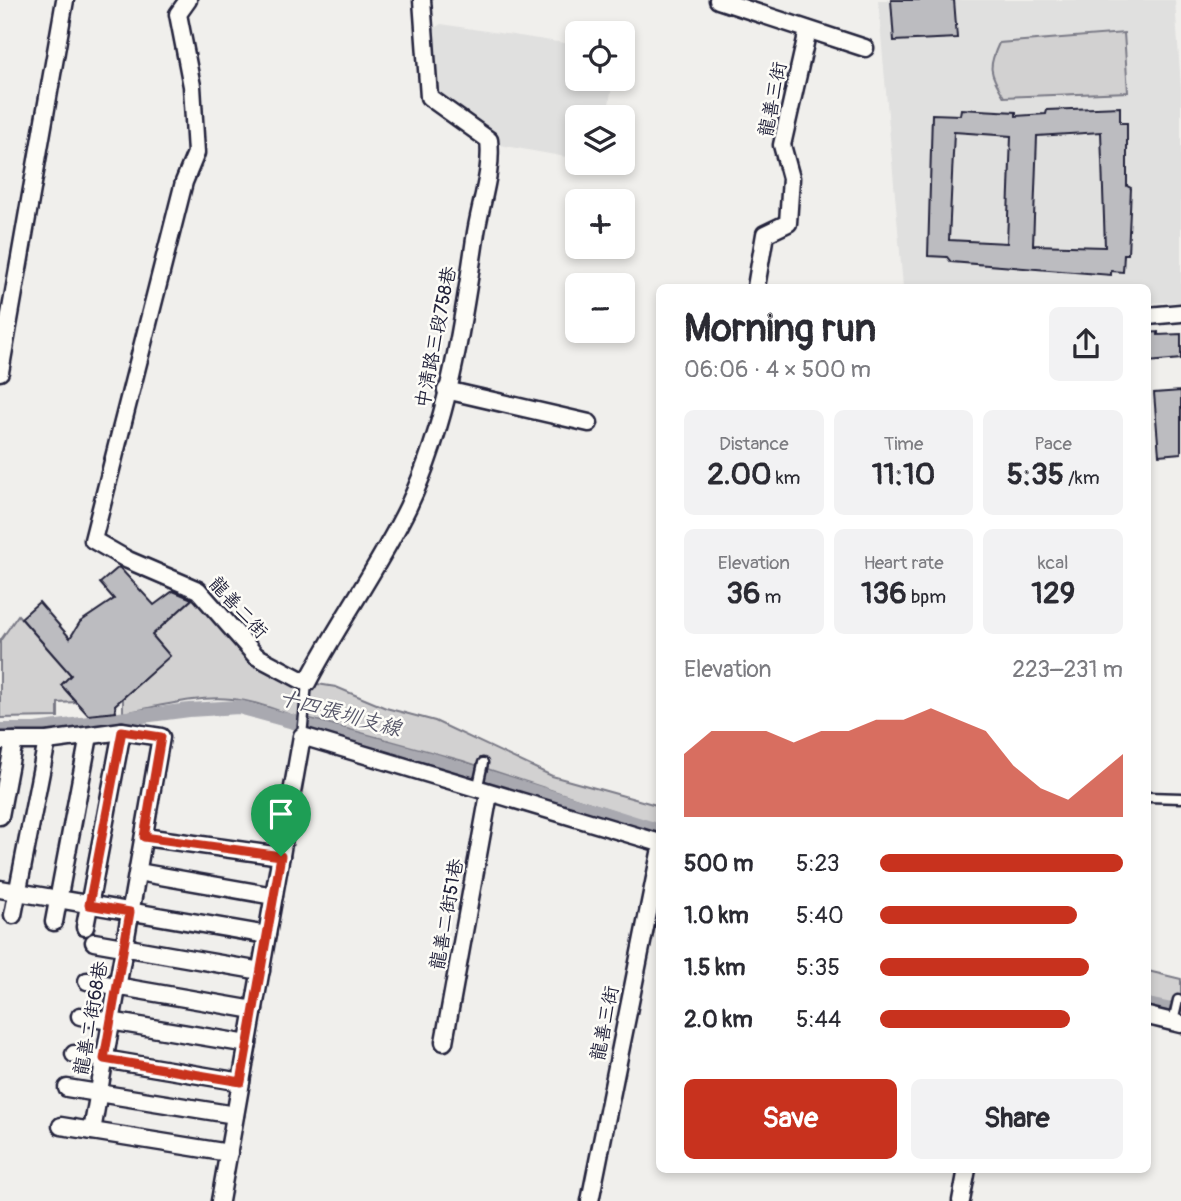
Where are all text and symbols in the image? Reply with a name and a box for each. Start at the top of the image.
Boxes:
map controls [565,21,635,343]
button: locate [565,21,635,91]
street label: 龍善三街 [754,60,792,139]
button: layers [565,105,635,175]
button: + [565,189,635,259]
street label: 中清路三段758巷 [410,264,461,410]
button: − [565,273,635,343]
text: Morning run [684,305,876,353]
button: share [1049,307,1123,381]
text: 06:06 · 4 × 500 m [684,355,871,384]
text: Distance [719,432,789,456]
text: Time [884,432,923,456]
text: Pace [1034,432,1072,456]
text: 2.00 [707,456,772,493]
text: 11:10 [872,456,935,493]
text: 5:35 [1007,456,1064,493]
text: km [772,466,800,490]
text: /km [1064,466,1100,490]
text: Elevation [718,551,790,575]
text: Heart rate [863,551,944,575]
text: kcal [1038,551,1069,575]
street label: 龍善二街 [204,572,273,644]
text: 36 [726,575,760,612]
text: 136 [861,575,907,612]
text: 129 [1031,575,1075,612]
text: m [760,585,781,609]
text: bpm [907,585,946,609]
text: Elevation [684,655,772,684]
text: 223–231 m [1012,655,1123,684]
water label: 十四張圳支線 [276,684,405,743]
pin [251,784,311,856]
icon: arrive [262,795,300,833]
text: 500 m [684,849,753,878]
text: 5:23 [796,849,840,878]
street label: 龍善二街51巷 [425,857,469,972]
text: 1.0 km [684,901,749,930]
text: 5:40 [796,901,844,930]
text: 1.5 km [684,953,746,982]
text: 5:35 [796,953,840,982]
street label: 龍善二街68巷 [69,959,113,1077]
street label: 龍善三街 [586,984,624,1063]
text: 2.0 km [684,1005,753,1034]
text: 5:44 [796,1005,841,1034]
button: Save [684,1079,897,1159]
button: Share [911,1079,1123,1159]

